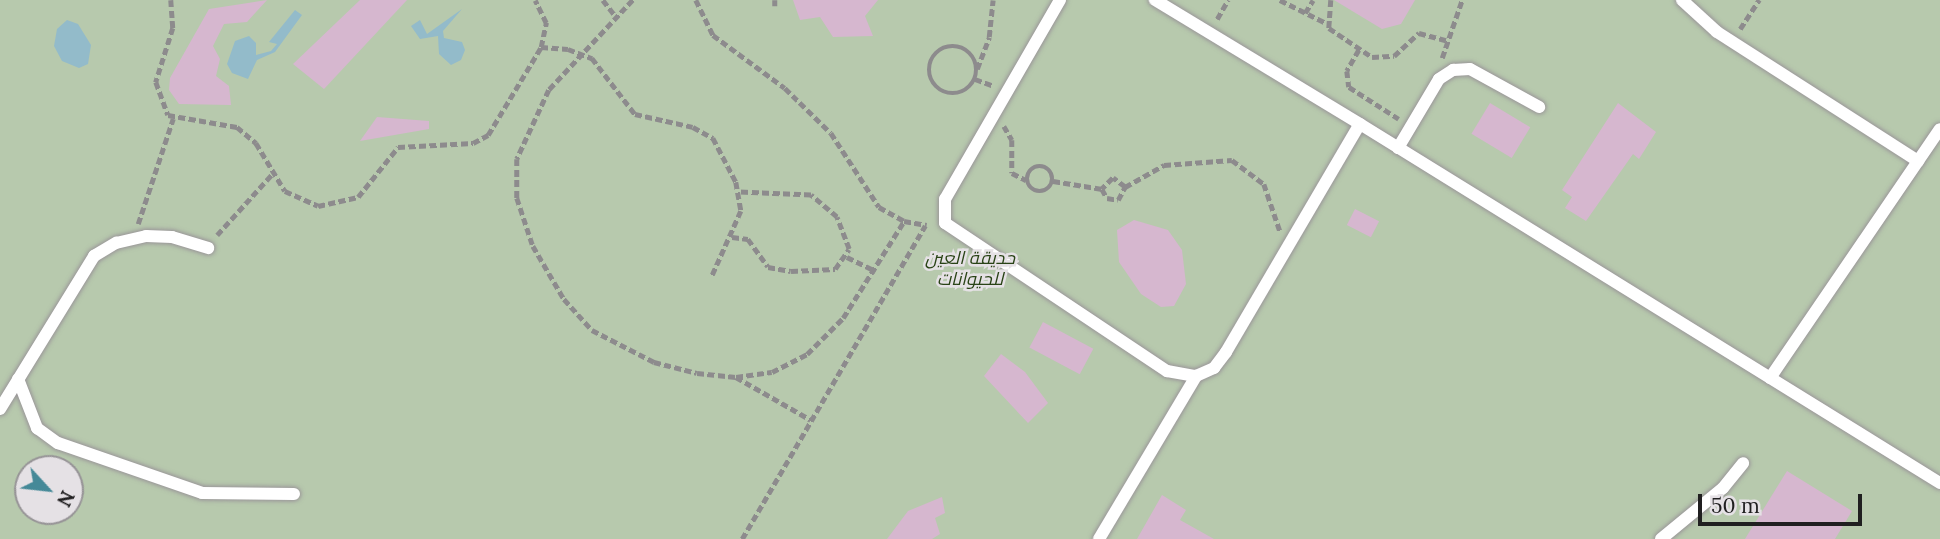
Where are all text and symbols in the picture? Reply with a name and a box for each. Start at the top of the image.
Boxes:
park label: حديقة العين للحيوانات [925,248,1015,290]
north arrow [14,455,84,525]
scale bar [1702,480,1867,524]
text: N [52,487,80,511]
text: 50 m [1711,492,1760,519]

